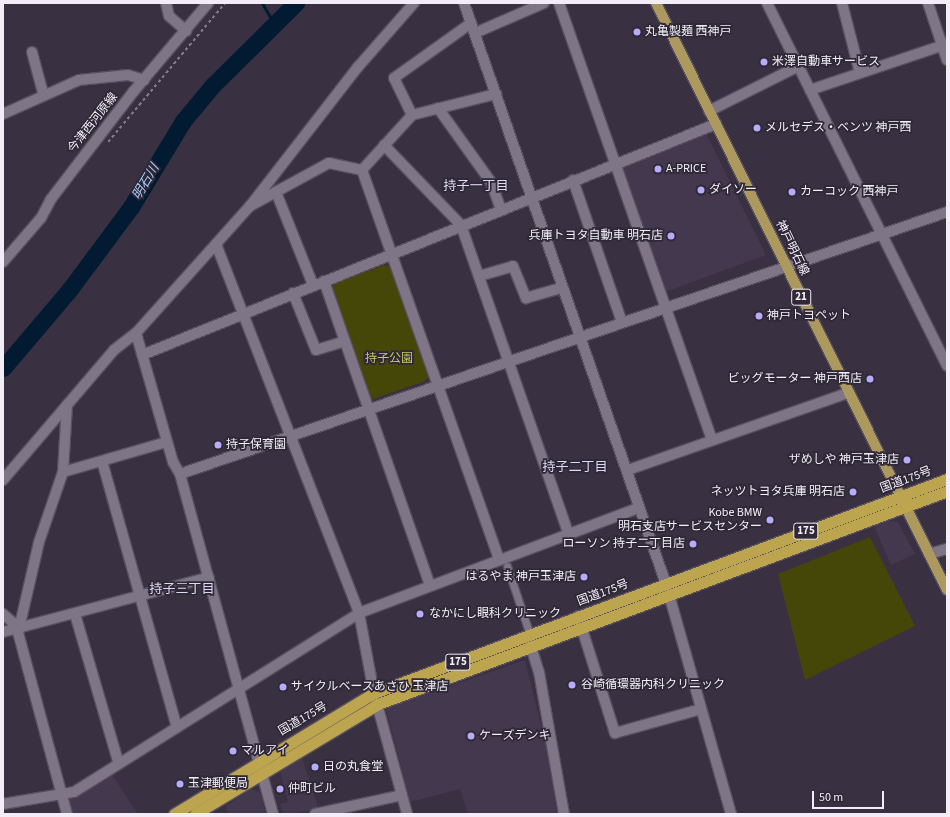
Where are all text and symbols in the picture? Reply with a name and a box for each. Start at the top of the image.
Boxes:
place label: 丸亀製麺 西神戸 [645,25,731,39]
marker: 丸亀製麺 西神戸 [632,27,642,37]
place label: 米澤自動車サービス [772,55,880,69]
marker: 米澤自動車サービス [759,57,769,67]
street label: 今津西河原線 [65,90,121,156]
place label: メルセデス・ベンツ 神戸西 [765,121,911,135]
marker: メルセデス・ベンツ 神戸西 [752,123,762,133]
water label: 明石川 [129,161,163,203]
place label: A-PRICE [666,162,706,176]
marker: A-PRICE [653,164,663,174]
district label: 持子一丁目 [444,178,508,194]
place label: ダイソー [709,183,757,197]
marker: ダイソー [696,185,706,195]
place label: カーコック 西神戸 [800,185,898,199]
marker: カーコック 西神戸 [787,187,797,197]
street label: 神戸明石線 [772,218,812,278]
place label: 兵庫トヨタ自動車 明石店 [529,229,663,243]
marker: 兵庫トヨタ自動車 明石店 [666,231,676,241]
road number: 21 [791,288,811,306]
place label: 神戸トヨペット [767,309,851,323]
marker: 神戸トヨペット [754,311,764,321]
park label: 持子公園 [365,352,413,366]
place label: ビッグモーター 神戸西店 [728,372,862,386]
marker: ビッグモーター 神戸西店 [865,374,875,384]
place label: 持子保育園 [226,438,286,452]
marker: 持子保育園 [213,440,223,450]
place label: ザめしや 神戸玉津店 [789,453,899,467]
marker: ザめしや 神戸玉津店 [902,455,912,465]
district label: 持子二丁目 [543,459,607,475]
street label: 国道175号 [878,464,934,496]
place label: ネッツトヨタ兵庫 明石店 [711,485,845,499]
marker: ネッツトヨタ兵庫 明石店 [848,487,858,497]
place label: Kobe BMW 明石支店サービスセンター [618,506,762,534]
marker: Kobe BMW 明石支店サービスセンター [765,515,775,525]
road number: 175 [793,522,819,540]
place label: ローソン 持子二丁目店 [563,537,685,551]
marker: ローソン 持子二丁目店 [688,539,698,549]
place label: はるやま 神戸玉津店 [466,570,576,584]
marker: はるやま 神戸玉津店 [579,572,589,582]
street label: 国道175号 [575,577,631,609]
district label: 持子三丁目 [150,581,214,597]
place label: なかにし眼科クリニック [429,607,561,621]
marker: なかにし眼科クリニック [414,608,426,620]
road number: 175 [445,653,471,671]
place label: 谷崎循環器内科クリニック [581,678,725,692]
marker: 谷崎循環器内科クリニック [566,679,578,691]
place label: サイクルベースあさひ 玉津店 [291,680,449,694]
marker: サイクルベースあさひ 玉津店 [278,682,288,692]
street label: 国道175号 [276,699,330,739]
place label: ケーズデンキ [479,729,551,743]
marker: ケーズデンキ [466,731,476,741]
place label: マルアイ [241,744,289,758]
marker: マルアイ [228,746,238,756]
place label: 日の丸食堂 [323,760,383,774]
marker: 日の丸食堂 [310,762,320,772]
place label: 玉津郵便局 [188,777,248,791]
marker: 玉津郵便局 [175,779,185,789]
place label: 仲町ビル [288,782,336,796]
scale bar [814,783,886,809]
marker: 仲町ビル [275,784,285,794]
text: 50 m [819,789,843,806]

